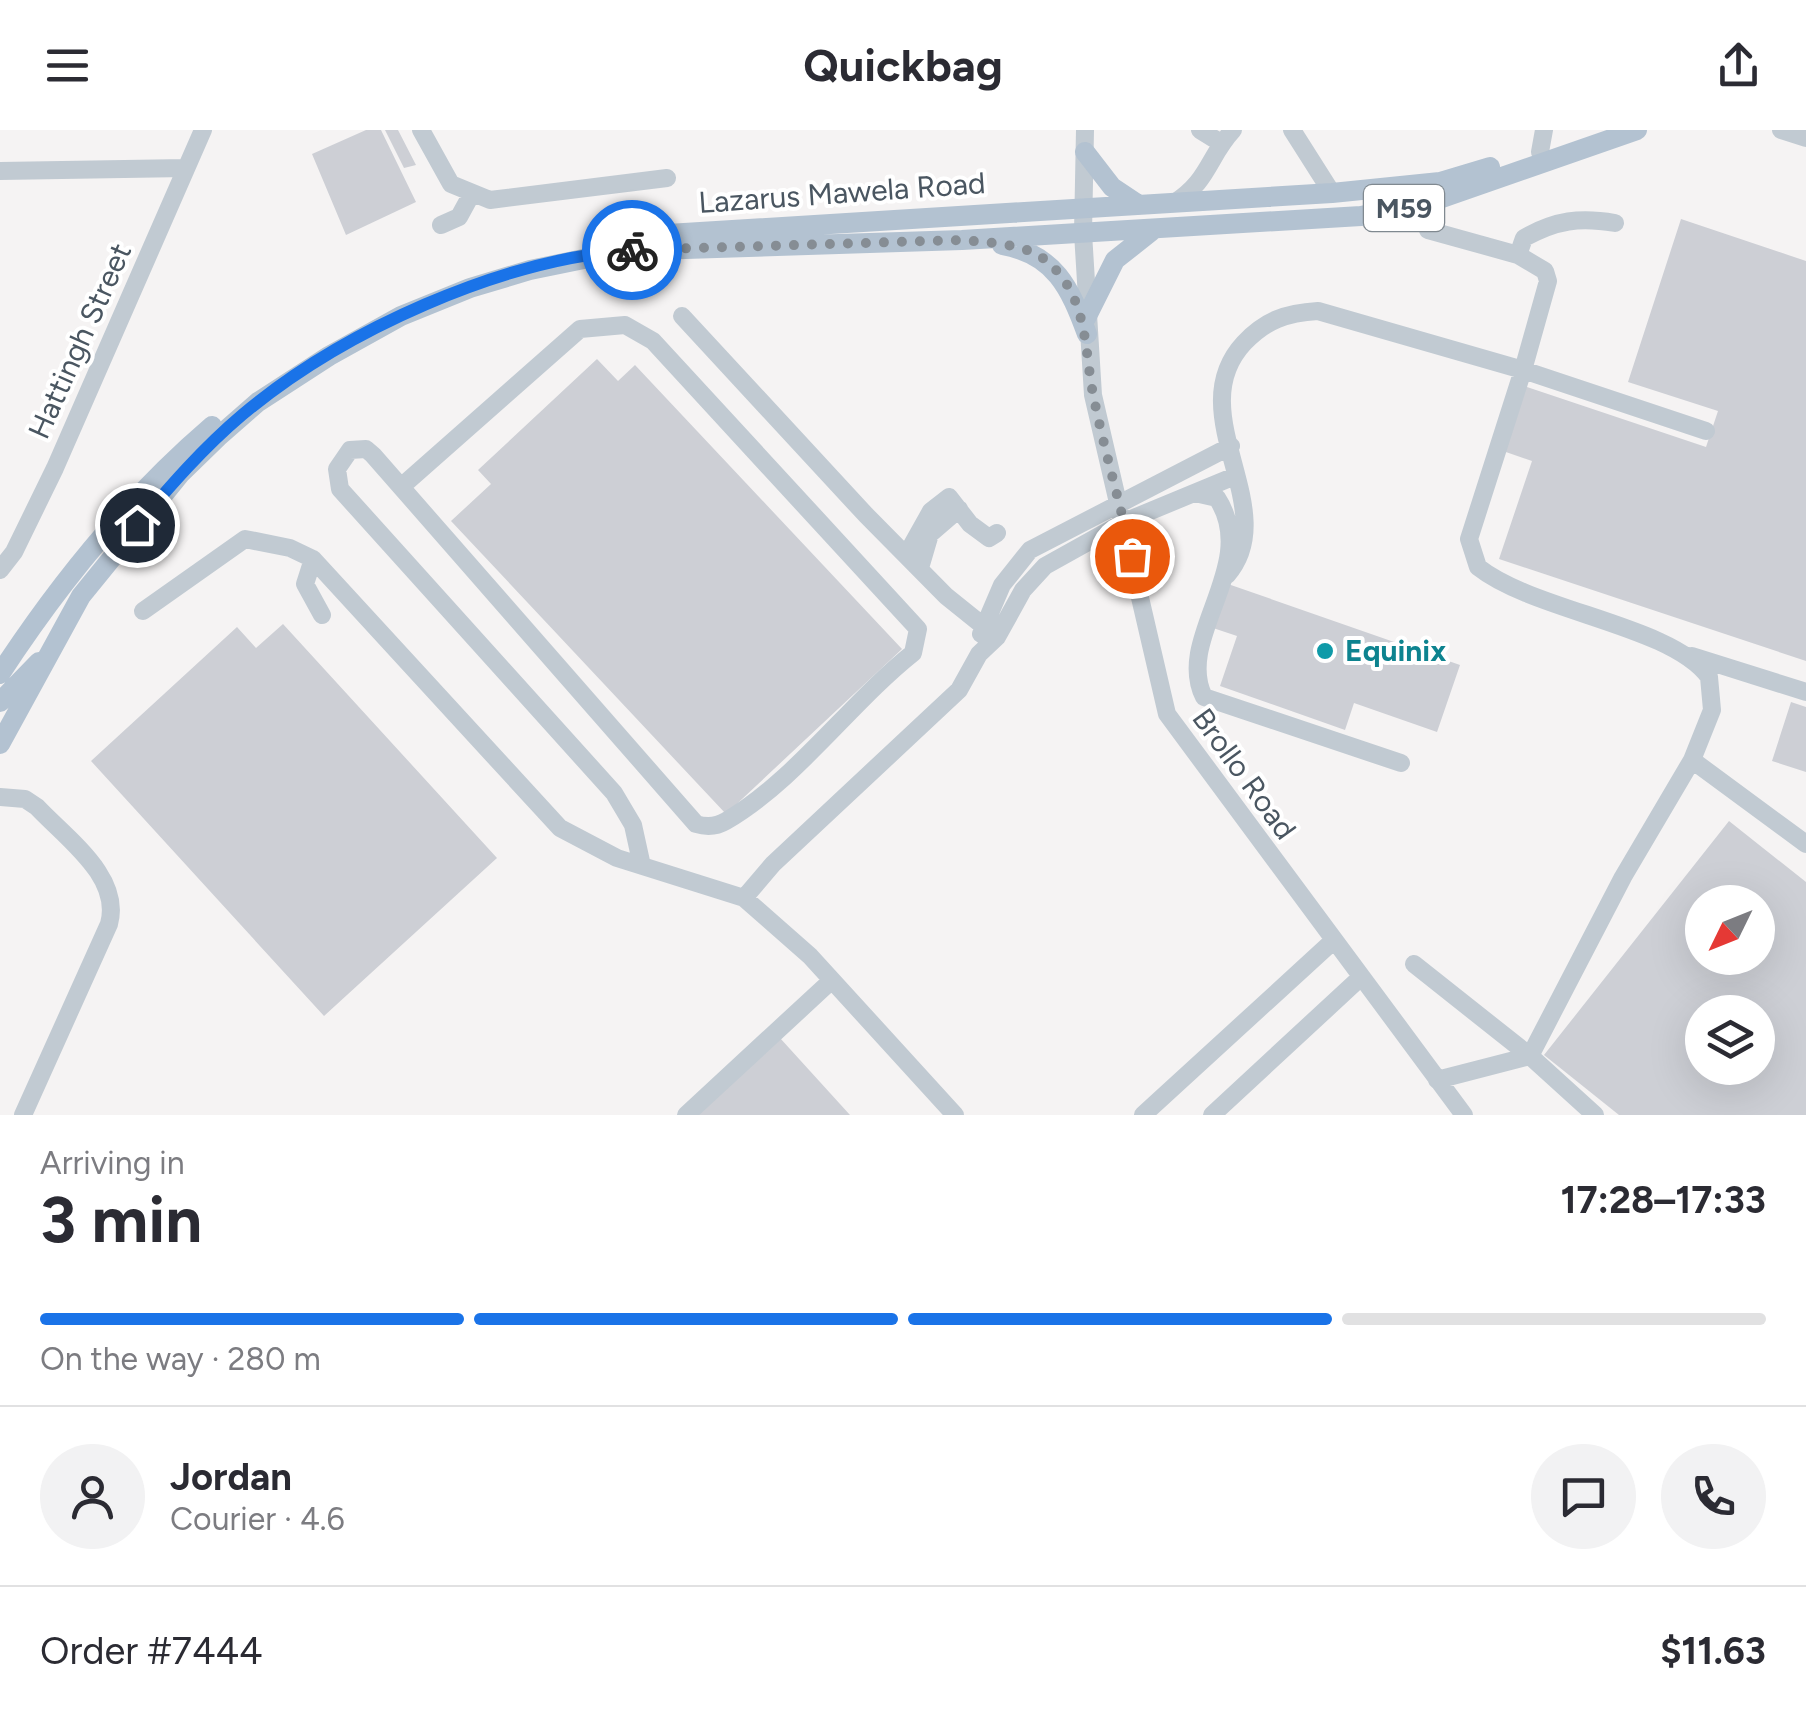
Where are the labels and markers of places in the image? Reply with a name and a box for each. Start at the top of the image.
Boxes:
pin [95,483,180,568]
pin [1090,514,1175,599]
place label: Equinix [1345,632,1446,669]
marker: Equinix [1314,640,1336,662]

